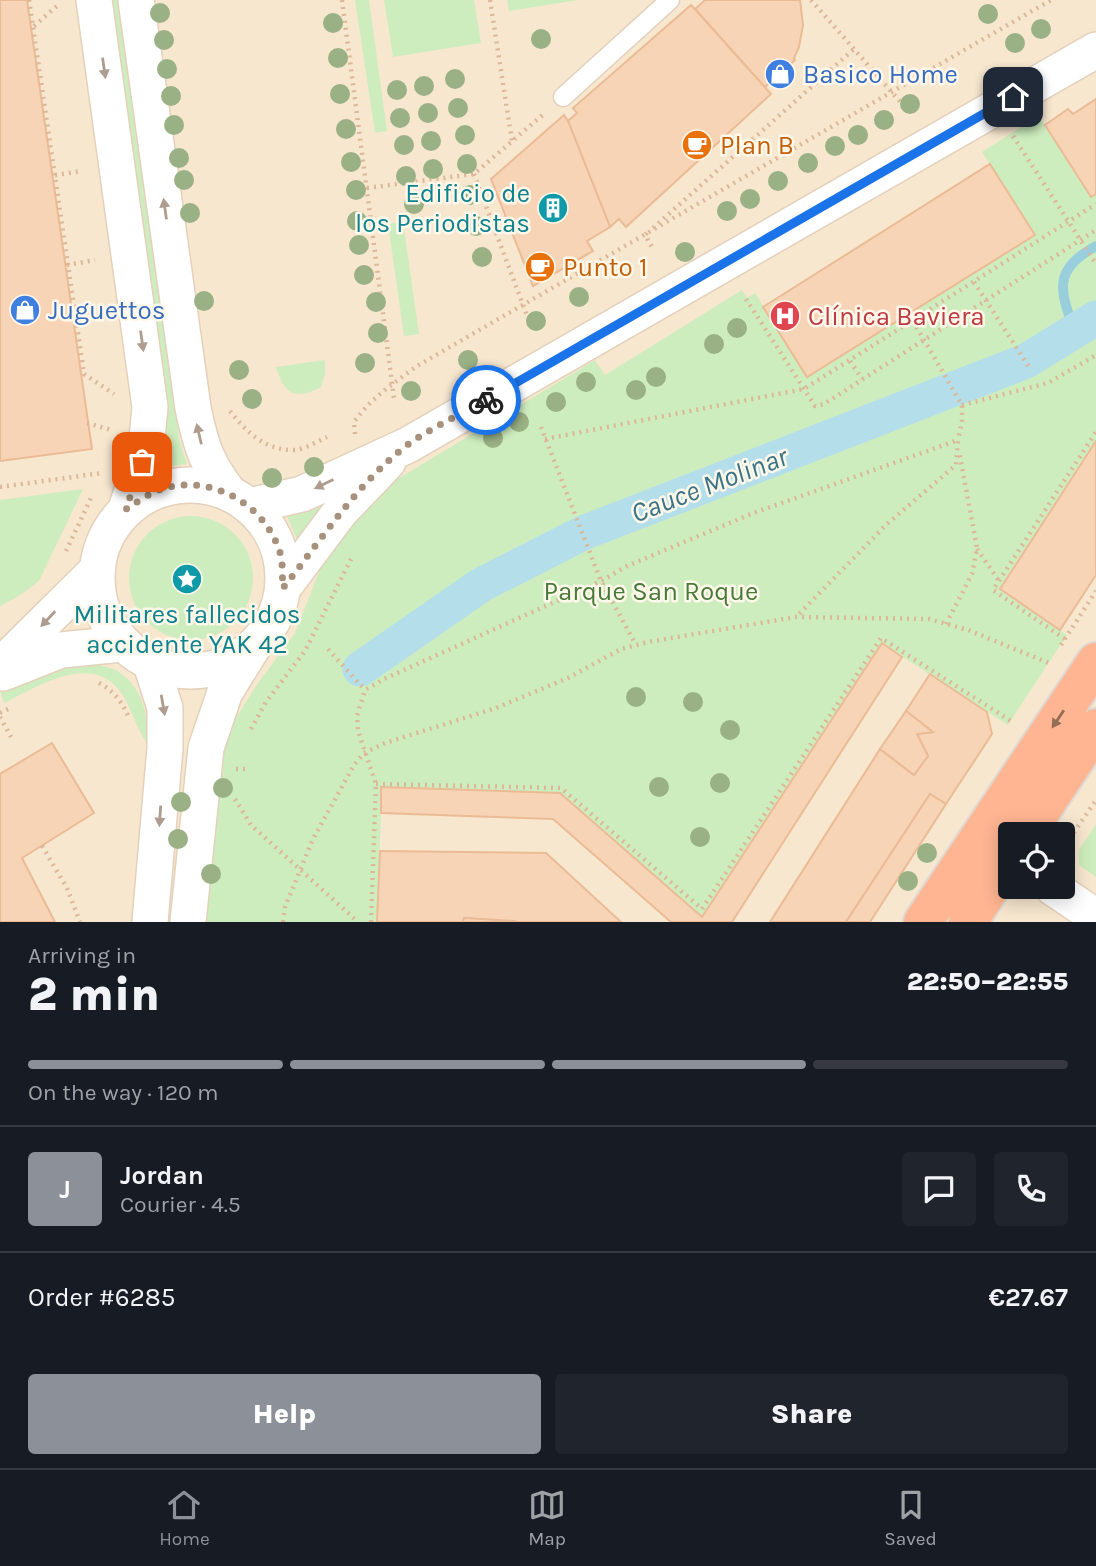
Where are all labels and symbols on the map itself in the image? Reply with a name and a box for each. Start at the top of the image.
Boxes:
one-way arrow [98,57,109,79]
shop icon: Basico Home [763,57,797,91]
place label: Basico Home [803,59,958,90]
pin [983,67,1043,127]
cafe icon: Plan B [680,128,714,162]
place label: Plan B [720,130,794,161]
place label: Edificio de los Periodistas [355,178,530,239]
building icon: Edificio de los Periodistas [536,191,570,225]
one-way arrow [160,198,171,220]
cafe icon: Punto 1 [523,250,557,284]
place label: Punto 1 [563,252,648,283]
shop icon: Juguettos [8,293,42,327]
place label: Juguettos [48,295,165,326]
hospital icon: Clínica Baviera [768,299,802,333]
place label: Clínica Baviera [808,301,985,332]
one-way arrow [137,331,148,353]
courier [451,365,521,435]
one-way arrow [193,423,204,445]
pin [112,432,172,492]
water label: Cauce Molinar [626,439,794,530]
one-way arrow [314,478,334,489]
place icon: Militares fallecidos accidente YAK 42 [170,562,204,596]
park label: Parque San Roque [544,576,758,607]
place label: Militares fallecidos accidente YAK 42 [73,599,301,660]
one-way arrow [41,610,57,627]
one-way arrow [157,694,168,716]
one-way arrow [1051,710,1065,728]
one-way arrow [154,805,165,827]

